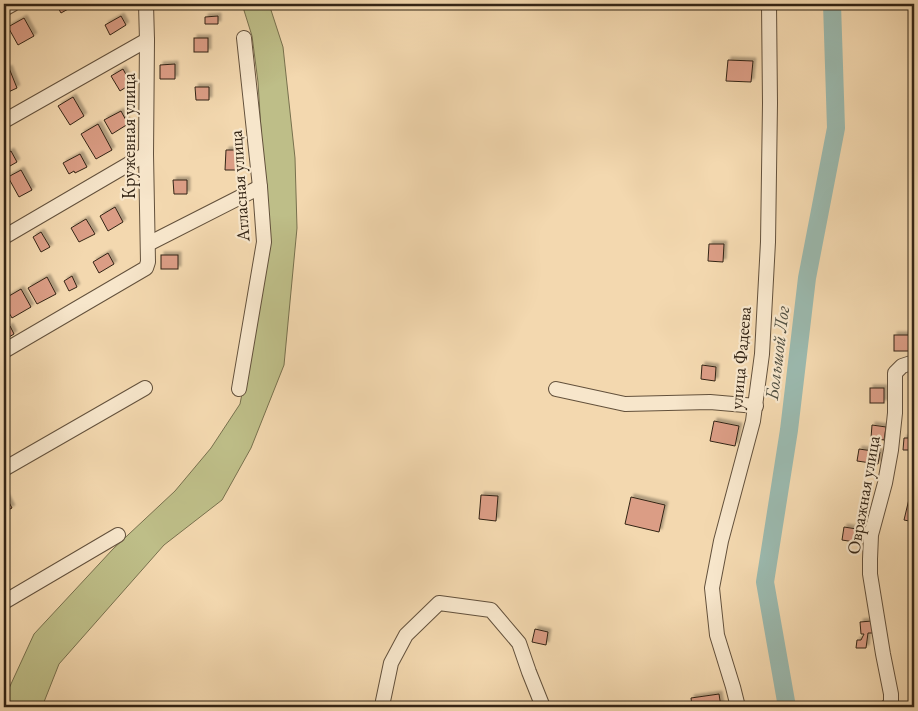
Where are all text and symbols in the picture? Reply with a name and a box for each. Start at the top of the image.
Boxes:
street label: Кружевная улица [117,72,140,199]
street label: Атласная улица [224,129,254,244]
water label: Большой Лог [759,304,795,403]
street label: улица Фадеева [724,305,756,411]
street label: Овражная улица [841,433,885,556]

